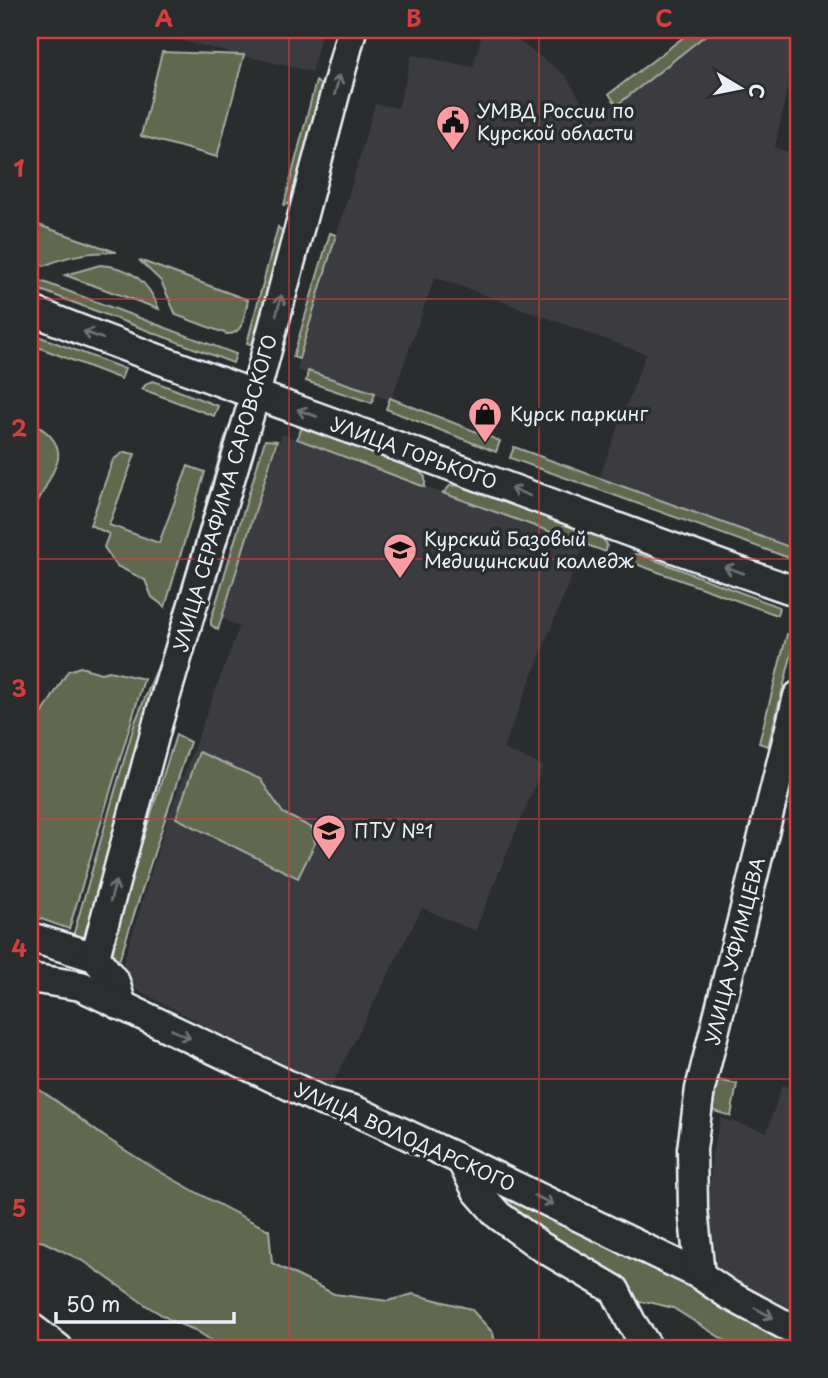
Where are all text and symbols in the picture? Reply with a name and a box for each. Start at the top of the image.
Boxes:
text: A [155,0,173,35]
text: B [406,0,422,35]
text: C [655,0,673,35]
north arrow [706,52,776,122]
one-way arrow [332,74,345,96]
text: С [743,82,773,101]
place label: УМВД России по Курской области [477,96,634,146]
public building icon: УМВД России по Курской области [434,103,472,152]
text: 1 [14,150,25,185]
one-way arrow [273,294,286,316]
one-way arrow [83,328,104,341]
street label: УЛИЦА СЕРАФИМА САРОВСКОГО [165,331,283,655]
shop icon: Курск паркинг [466,395,504,444]
place label: Курск паркинг [510,399,648,427]
one-way arrow [296,406,318,418]
street label: УЛИЦА ГОРЬКОГО [327,409,501,495]
text: 2 [11,410,27,445]
one-way arrow [510,485,532,497]
place label: Курский Базовый Медицинский колледж [424,524,634,574]
school or university icon: Курский Базовый Медицинский колледж [381,531,419,580]
one-way arrow [723,563,745,575]
text: 3 [11,670,27,705]
school or university icon: ПТУ №1 [310,812,348,861]
place label: ПТУ №1 [354,816,433,844]
street label: УЛИЦА УФИМЦЕВА [697,854,771,1047]
one-way arrow [107,880,120,902]
text: 4 [11,930,27,965]
one-way arrow [170,1028,191,1042]
street label: УЛИЦА ВОЛОДАРСКОГО [291,1075,520,1197]
text: 5 [12,1190,26,1225]
one-way arrow [533,1193,554,1207]
scale bar [56,1280,234,1324]
text: 50 m [66,1287,120,1319]
one-way arrow [753,1307,774,1320]

